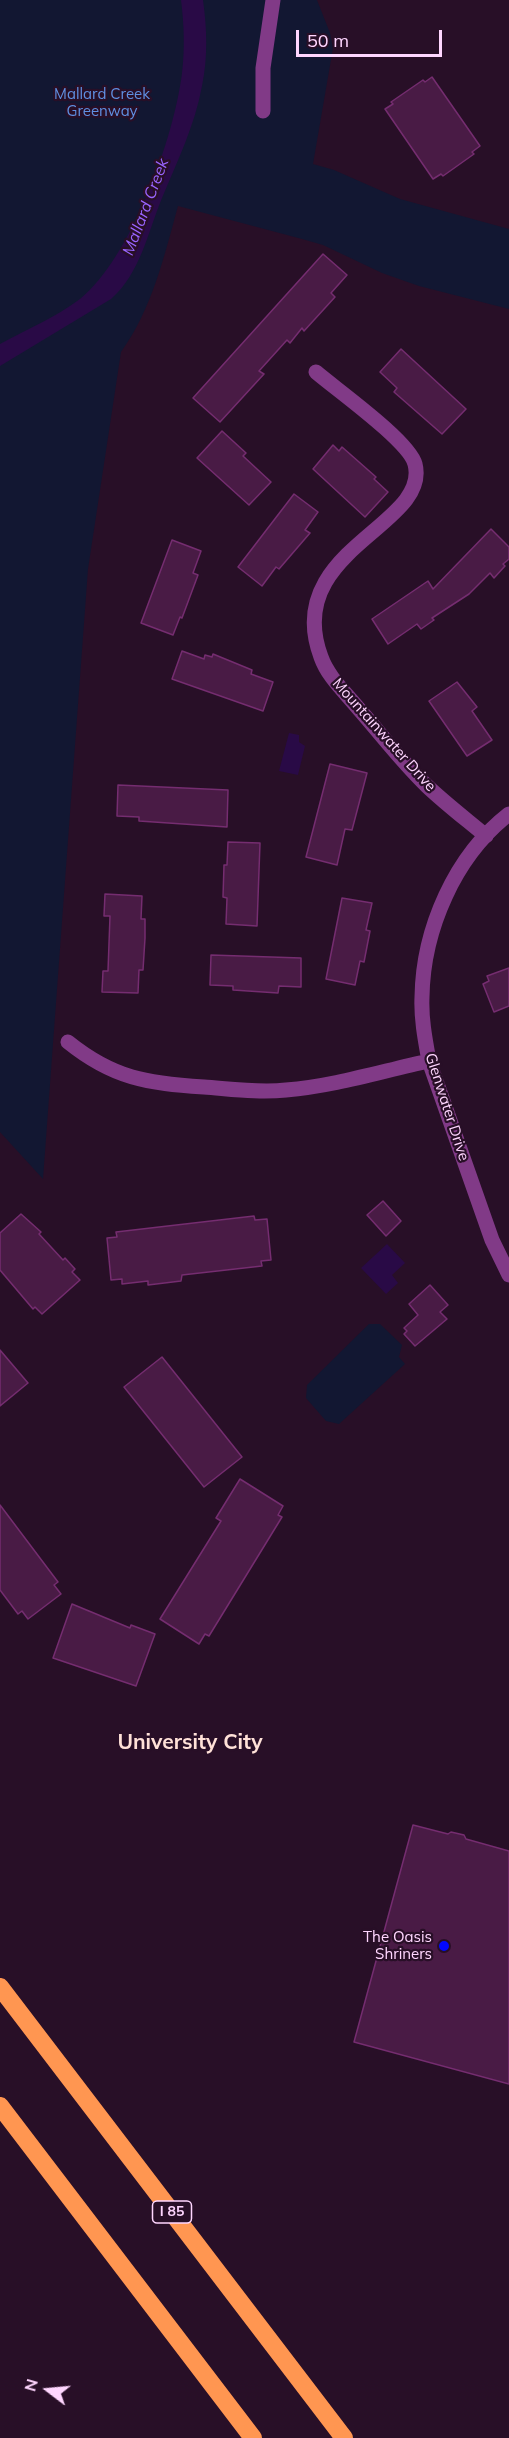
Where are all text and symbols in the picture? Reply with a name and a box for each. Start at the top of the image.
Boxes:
scale bar [299,18,444,56]
text: 50 m [307,29,349,52]
park label: Mallard Creek Greenway [54,85,150,120]
water label: Mallard Creek [119,156,173,258]
street label: Mountainwater Drive [328,675,440,795]
street label: Glenwater Drive [421,1051,473,1163]
district label: University City [117,1730,263,1756]
place label: The Oasis Shriners [363,1928,432,1963]
marker: The Oasis Shriners [437,1939,451,1953]
road number: I 85 [152,2201,192,2223]
north arrow [18,2360,78,2420]
text: N [19,2376,42,2394]

